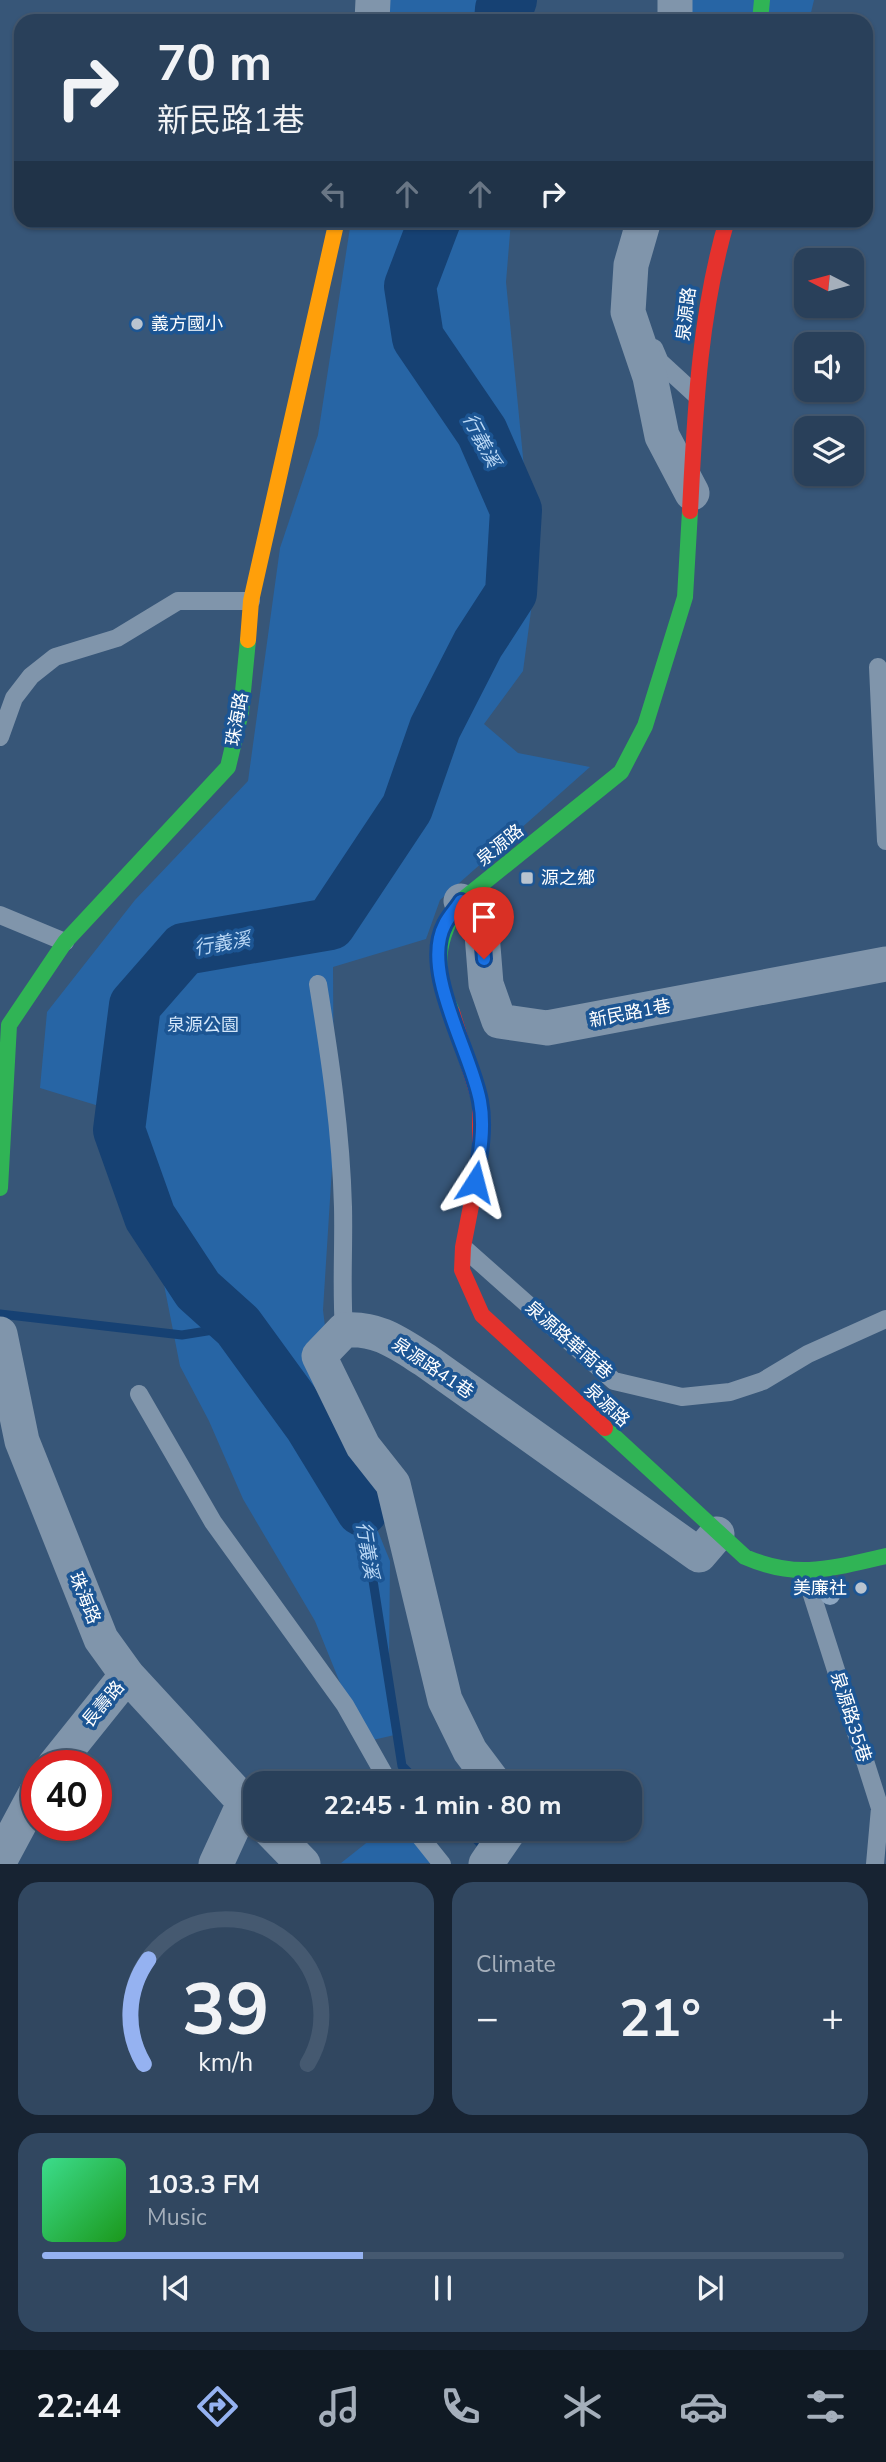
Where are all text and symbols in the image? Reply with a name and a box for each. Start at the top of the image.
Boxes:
text: 70 m [157,30,272,97]
icon: right [42,42,133,133]
text: 新民路1巷 [157,99,304,142]
icon: left [315,175,353,213]
icon: ahead [388,175,426,213]
icon: ahead [461,175,499,213]
icon: right [534,175,572,213]
north arrow [794,248,864,318]
map controls [794,248,864,486]
street label: 泉源路 [671,286,701,342]
place label: 義方國小 [151,312,223,336]
marker: 義方國小 [129,316,145,332]
button: sound [794,332,864,402]
water label: 行義溪 [456,409,507,474]
button: layers [794,416,864,486]
street label: 珠海路 [220,690,254,748]
street label: 泉源路 [471,819,529,871]
place label: 源之鄉 [541,866,595,890]
marker: 源之鄉 [519,870,535,886]
pin [454,887,514,959]
icon: arrive [465,898,503,936]
water label: 行義溪 [192,926,255,962]
street label: 新民路1巷 [587,993,673,1033]
park label: 泉源公園 [167,1013,239,1037]
position arrow [438,1145,512,1219]
street label: 泉源路華南巷 [520,1296,618,1384]
street label: 泉源路41巷 [387,1332,479,1404]
street label: 泉源路 [579,1378,635,1432]
water label: 行義溪 [350,1520,385,1583]
street label: 珠海路 [64,1568,106,1628]
place label: 美廉社 [793,1576,847,1600]
marker: 美廉社 [853,1580,869,1596]
street label: 泉源路35巷 [825,1669,877,1765]
street label: 長壽路 [76,1676,130,1732]
speed limit sign: 40 [21,1750,112,1841]
text: 22:45 · 1 min · 80 m [323,1788,562,1823]
text: Climate [476,1949,556,1980]
text: 39 [182,1961,270,2061]
text: 21° [619,1983,701,2054]
text: − [476,1993,499,2044]
text: + [821,1993,844,2044]
text: km/h [198,2046,254,2080]
text: 103.3 FM [147,2167,260,2202]
text: Music [147,2202,207,2233]
icon: previous [157,2269,195,2307]
icon: pause [424,2269,462,2307]
icon: next [691,2269,729,2307]
icon: directions [193,2382,242,2431]
icon: music [315,2382,364,2431]
icon: phone [436,2382,485,2431]
icon: climate [558,2382,607,2431]
icon: car [679,2382,728,2431]
icon: filters [801,2382,850,2431]
text: 22:44 [36,2385,121,2428]

